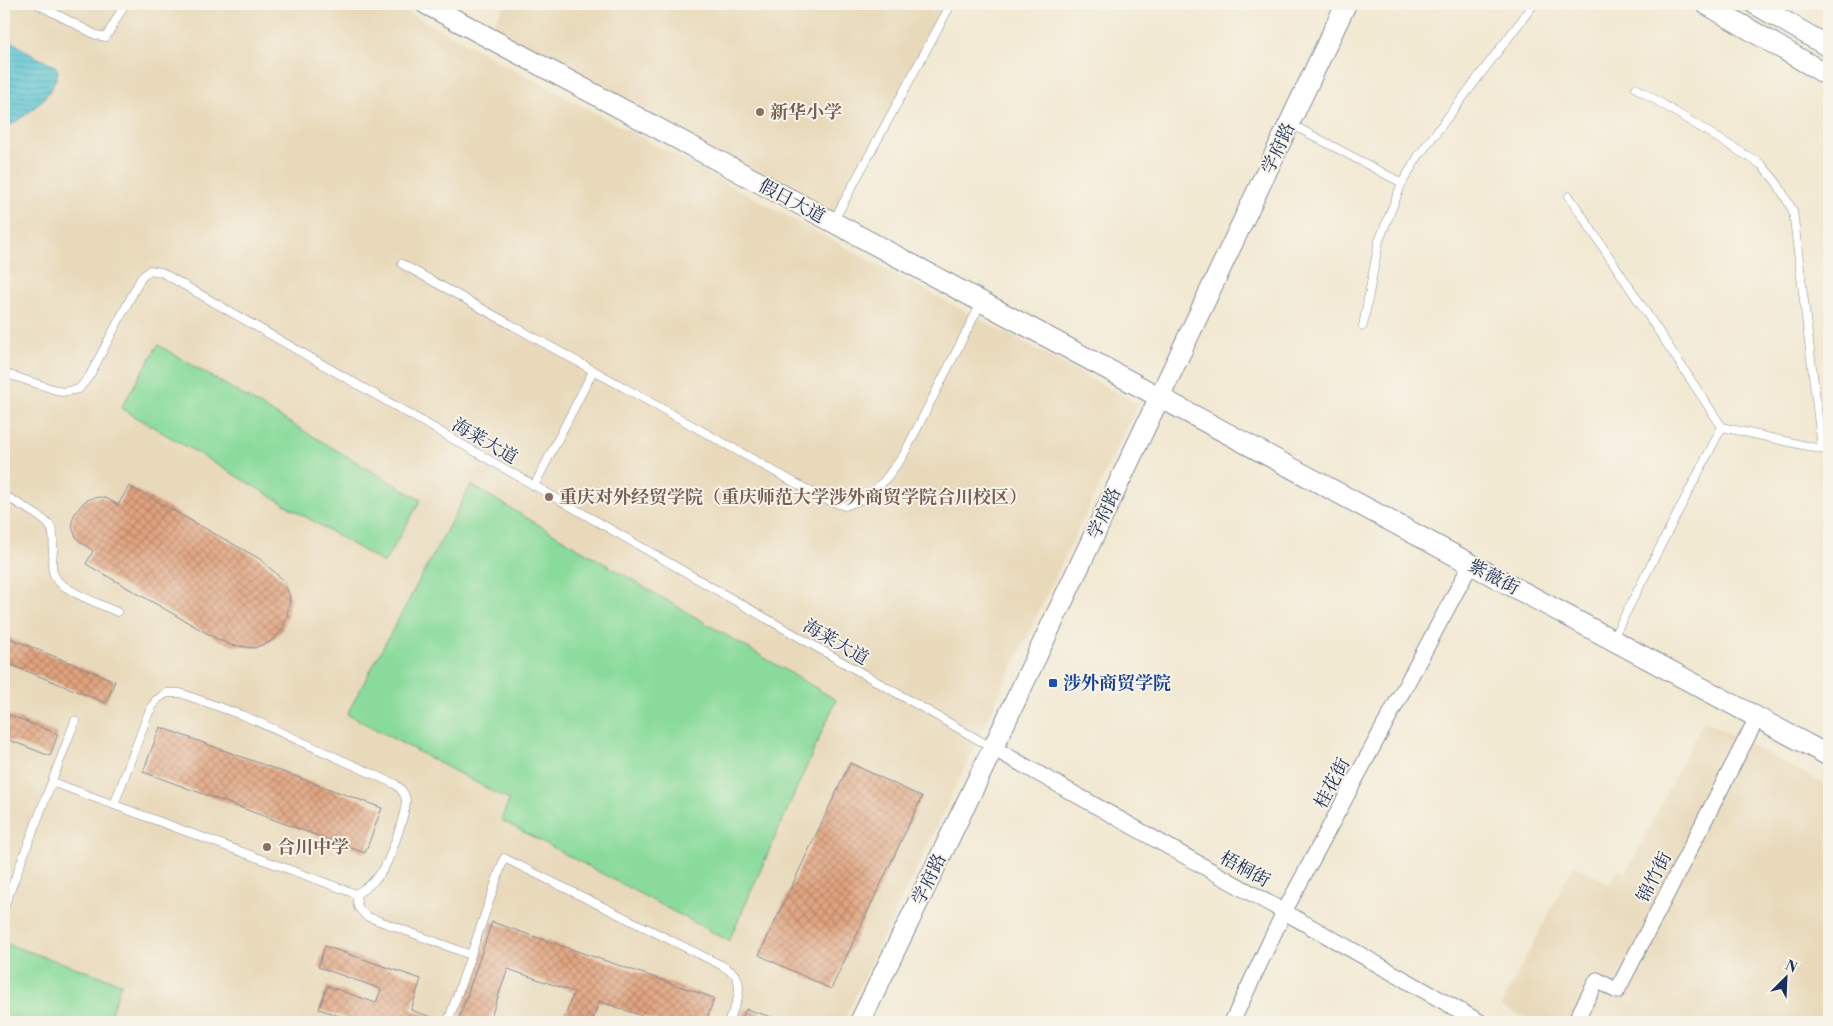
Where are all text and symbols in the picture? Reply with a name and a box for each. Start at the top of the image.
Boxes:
place label: 新华小学 [770,101,842,124]
marker: 新华小学 [754,106,766,118]
street label: 学府路 [1257,119,1300,178]
street label: 假日大道 [755,174,829,228]
street label: 海莱大道 [448,413,522,469]
street label: 学府路 [1083,484,1126,543]
place label: 重庆对外经贸学院（重庆师范大学涉外商贸学院合川校区） [559,486,1027,509]
marker: 重庆对外经贸学院（重庆师范大学涉外商贸学院合川校区） [543,491,555,503]
street label: 紫薇街 [1465,555,1523,600]
street label: 海莱大道 [799,614,873,670]
place label: 涉外商贸学院 [1063,672,1171,695]
marker: 涉外商贸学院 [1047,677,1059,689]
street label: 桂花街 [1310,754,1355,812]
place label: 合川中学 [277,836,349,859]
marker: 合川中学 [261,841,273,853]
street label: 梧桐街 [1216,846,1274,893]
street label: 锦竹街 [1632,848,1677,907]
street label: 学府路 [907,850,952,909]
north arrow [1760,954,1810,1004]
text: N [1782,957,1800,978]

